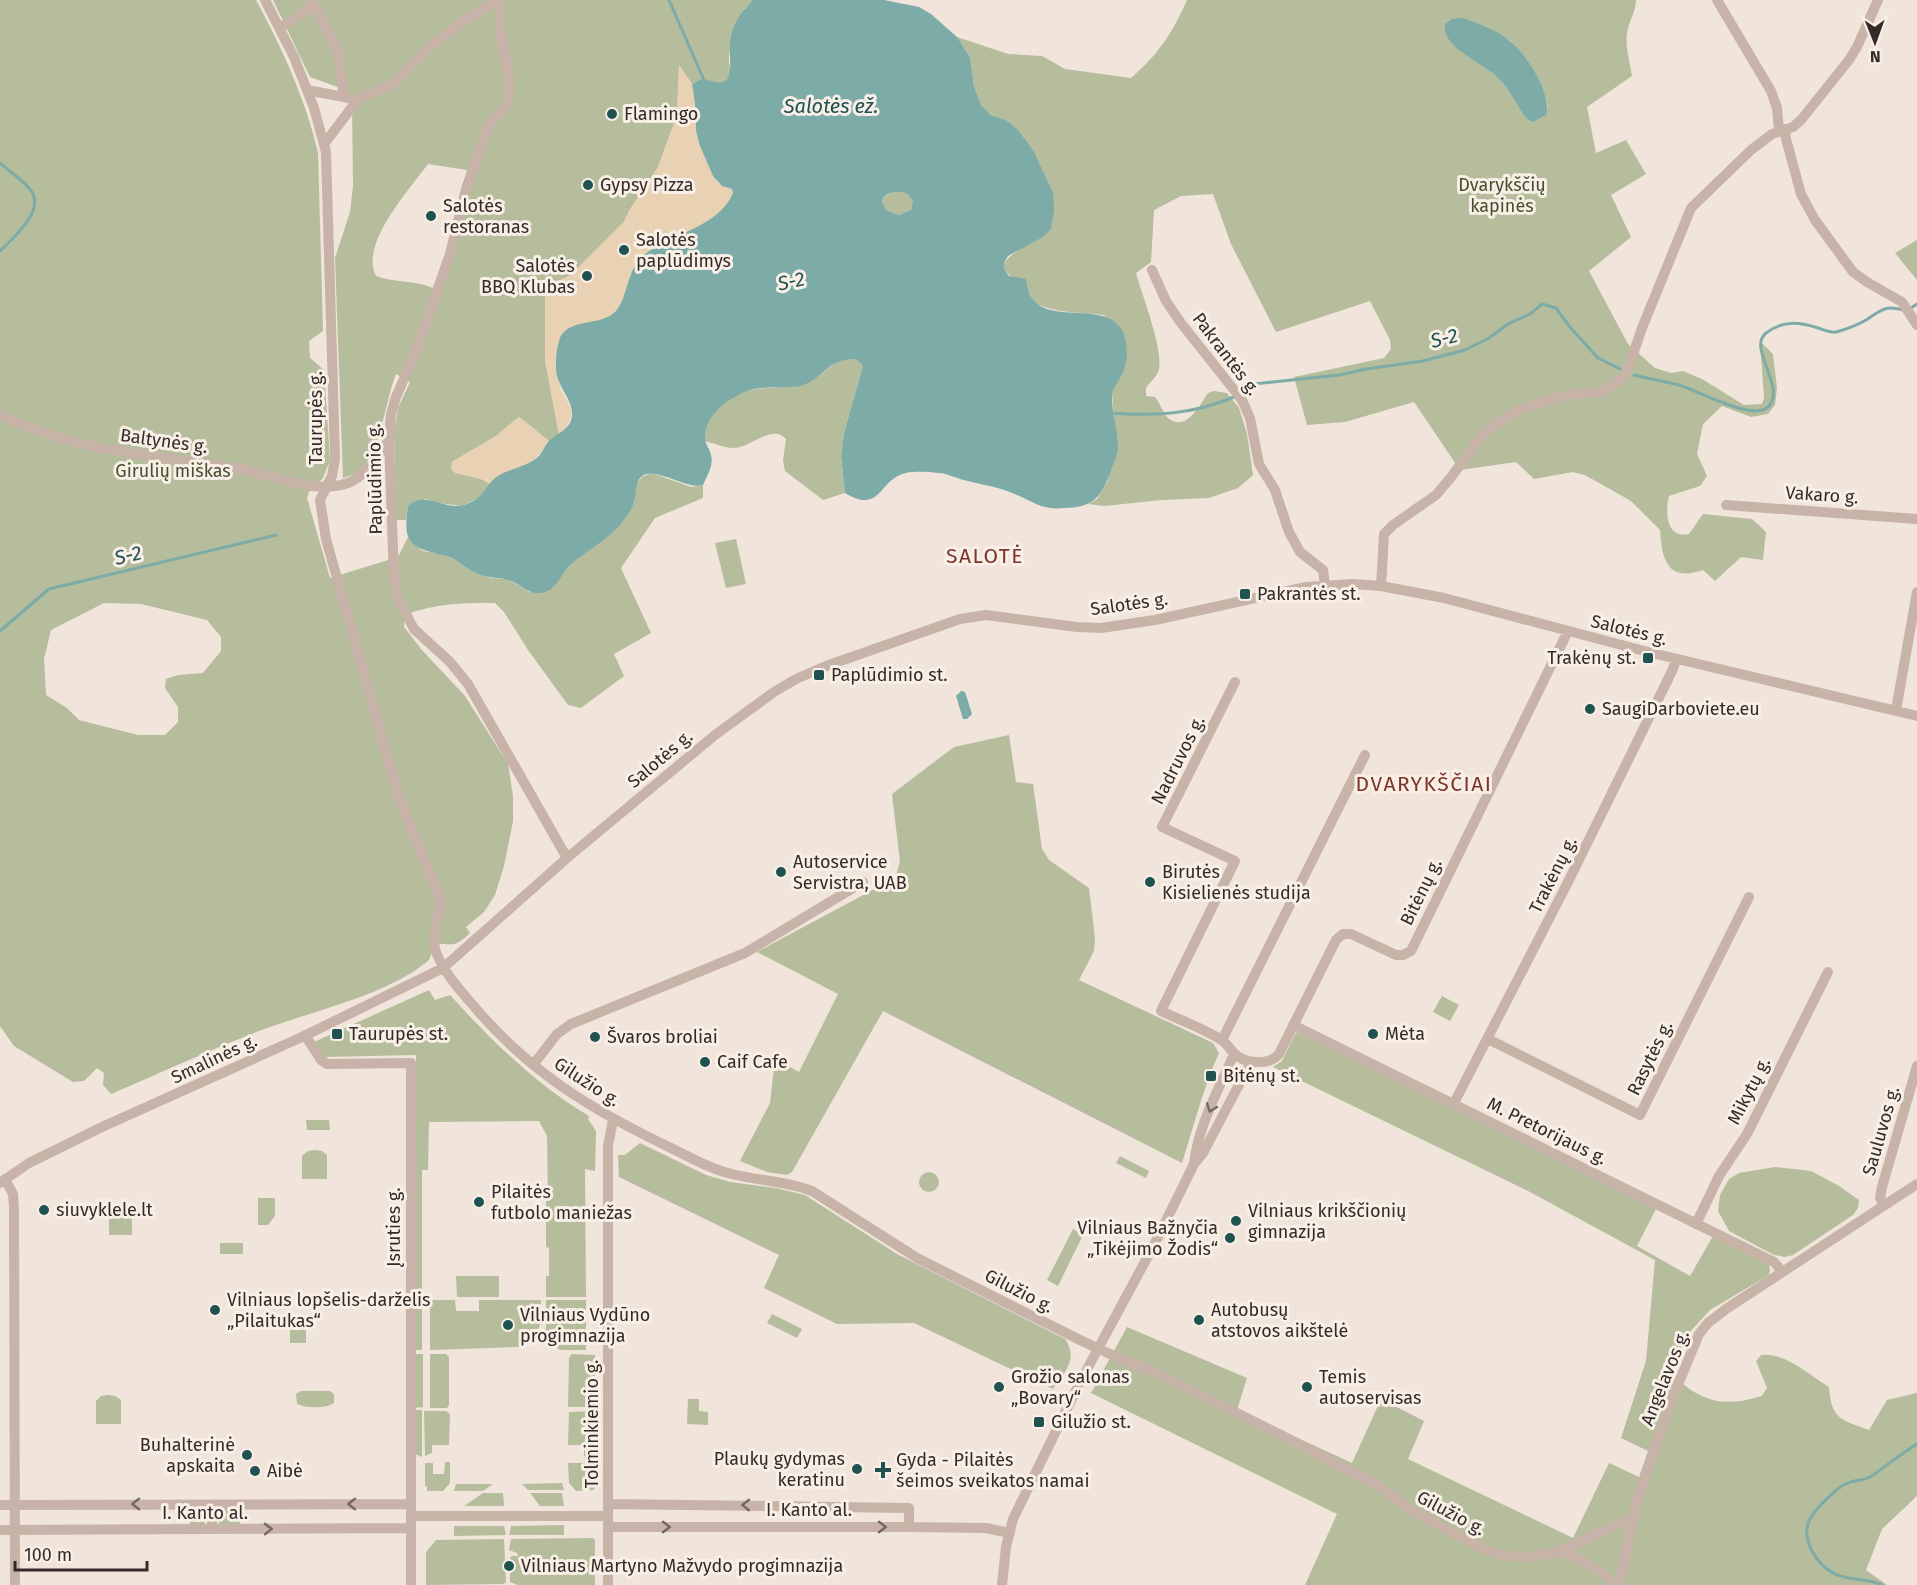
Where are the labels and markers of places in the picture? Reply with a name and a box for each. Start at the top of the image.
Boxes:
place label: Flamingo [624,103,698,125]
marker: Flamingo [605,107,619,121]
place label: Gypsy Pizza [600,174,693,196]
marker: Gypsy Pizza [581,178,595,192]
place label: Salotės restoranas [443,195,529,238]
marker: Salotės restoranas [424,209,438,223]
place label: Salotės paplūdimys [636,229,731,272]
marker: Salotės paplūdimys [617,243,631,257]
place label: Salotės BBQ Klubas [481,255,575,298]
marker: Salotės BBQ Klubas [580,269,594,283]
place label: Pakrantės st. [1257,583,1361,605]
marker: Pakrantės st. [1238,587,1252,601]
place label: Trakėnų st. [1547,647,1636,669]
marker: Trakėnų st. [1641,651,1655,665]
place label: Paplūdimio st. [831,664,948,686]
marker: Paplūdimio st. [812,668,826,682]
place label: SaugiDarboviete.eu [1602,698,1760,720]
marker: SaugiDarboviete.eu [1583,702,1597,716]
place label: Autoservice Servistra, UAB [793,851,907,894]
place label: Birutės Kisielienės studija [1162,861,1311,904]
marker: Autoservice Servistra, UAB [774,865,788,879]
marker: Birutės Kisielienės studija [1143,875,1157,889]
place label: Taurupės st. [349,1023,448,1045]
place label: Mėta [1385,1023,1425,1045]
place label: Švaros broliai [607,1026,718,1048]
marker: Taurupės st. [330,1027,344,1041]
marker: Mėta [1366,1027,1380,1041]
marker: Švaros broliai [588,1030,602,1044]
place label: Caif Cafe [717,1051,788,1073]
marker: Caif Cafe [698,1055,712,1069]
place label: Bitėnų st. [1223,1065,1300,1087]
marker: Bitėnų st. [1204,1069,1218,1083]
place label: Pilaitės futbolo maniežas [491,1181,632,1224]
marker: Pilaitės futbolo maniežas [472,1195,486,1209]
place label: siuvyklele.lt [56,1199,153,1221]
place label: Vilniaus krikščionių gimnazija [1248,1200,1407,1243]
marker: siuvyklele.lt [37,1203,51,1217]
marker: Vilniaus krikščionių gimnazija [1229,1214,1243,1228]
place label: Vilniaus Bažnyčia „Tikėjimo Žodis“ [1077,1217,1218,1260]
marker: Vilniaus Bažnyčia „Tikėjimo Žodis“ [1223,1231,1237,1245]
place label: Vilniaus lopšelis-darželis „Pilaitukas“ [227,1289,431,1332]
place label: Autobusų atstovos aikštelė [1211,1299,1348,1342]
marker: Vilniaus lopšelis-darželis „Pilaitukas“ [208,1303,222,1317]
place label: Vilniaus Vydūno progimnazija [520,1304,650,1347]
marker: Autobusų atstovos aikštelė [1192,1313,1206,1327]
marker: Vilniaus Vydūno progimnazija [501,1318,515,1332]
place label: Grožio salonas „Bovary“ [1011,1366,1129,1409]
place label: Temis autoservisas [1319,1366,1421,1409]
marker: Grožio salonas „Bovary“ [992,1380,1006,1394]
marker: Temis autoservisas [1300,1380,1314,1394]
place label: Gilužio st. [1051,1411,1131,1433]
marker: Gilužio st. [1032,1415,1046,1429]
place label: Buhalterinė apskaita [140,1434,235,1477]
marker: Buhalterinė apskaita [240,1448,254,1462]
place label: Plaukų gydymas keratinu [714,1448,845,1491]
place label: Gyda - Pilaitės šeimos sveikatos namai [896,1449,1089,1492]
place label: Aibė [267,1460,303,1482]
marker: Gyda - Pilaitės šeimos sveikatos namai [874,1461,892,1479]
marker: Plaukų gydymas keratinu [850,1462,864,1476]
marker: Aibė [248,1464,262,1478]
place label: Vilniaus Martyno Mažvydo progimnazija [521,1555,843,1577]
marker: Vilniaus Martyno Mažvydo progimnazija [502,1559,516,1573]

